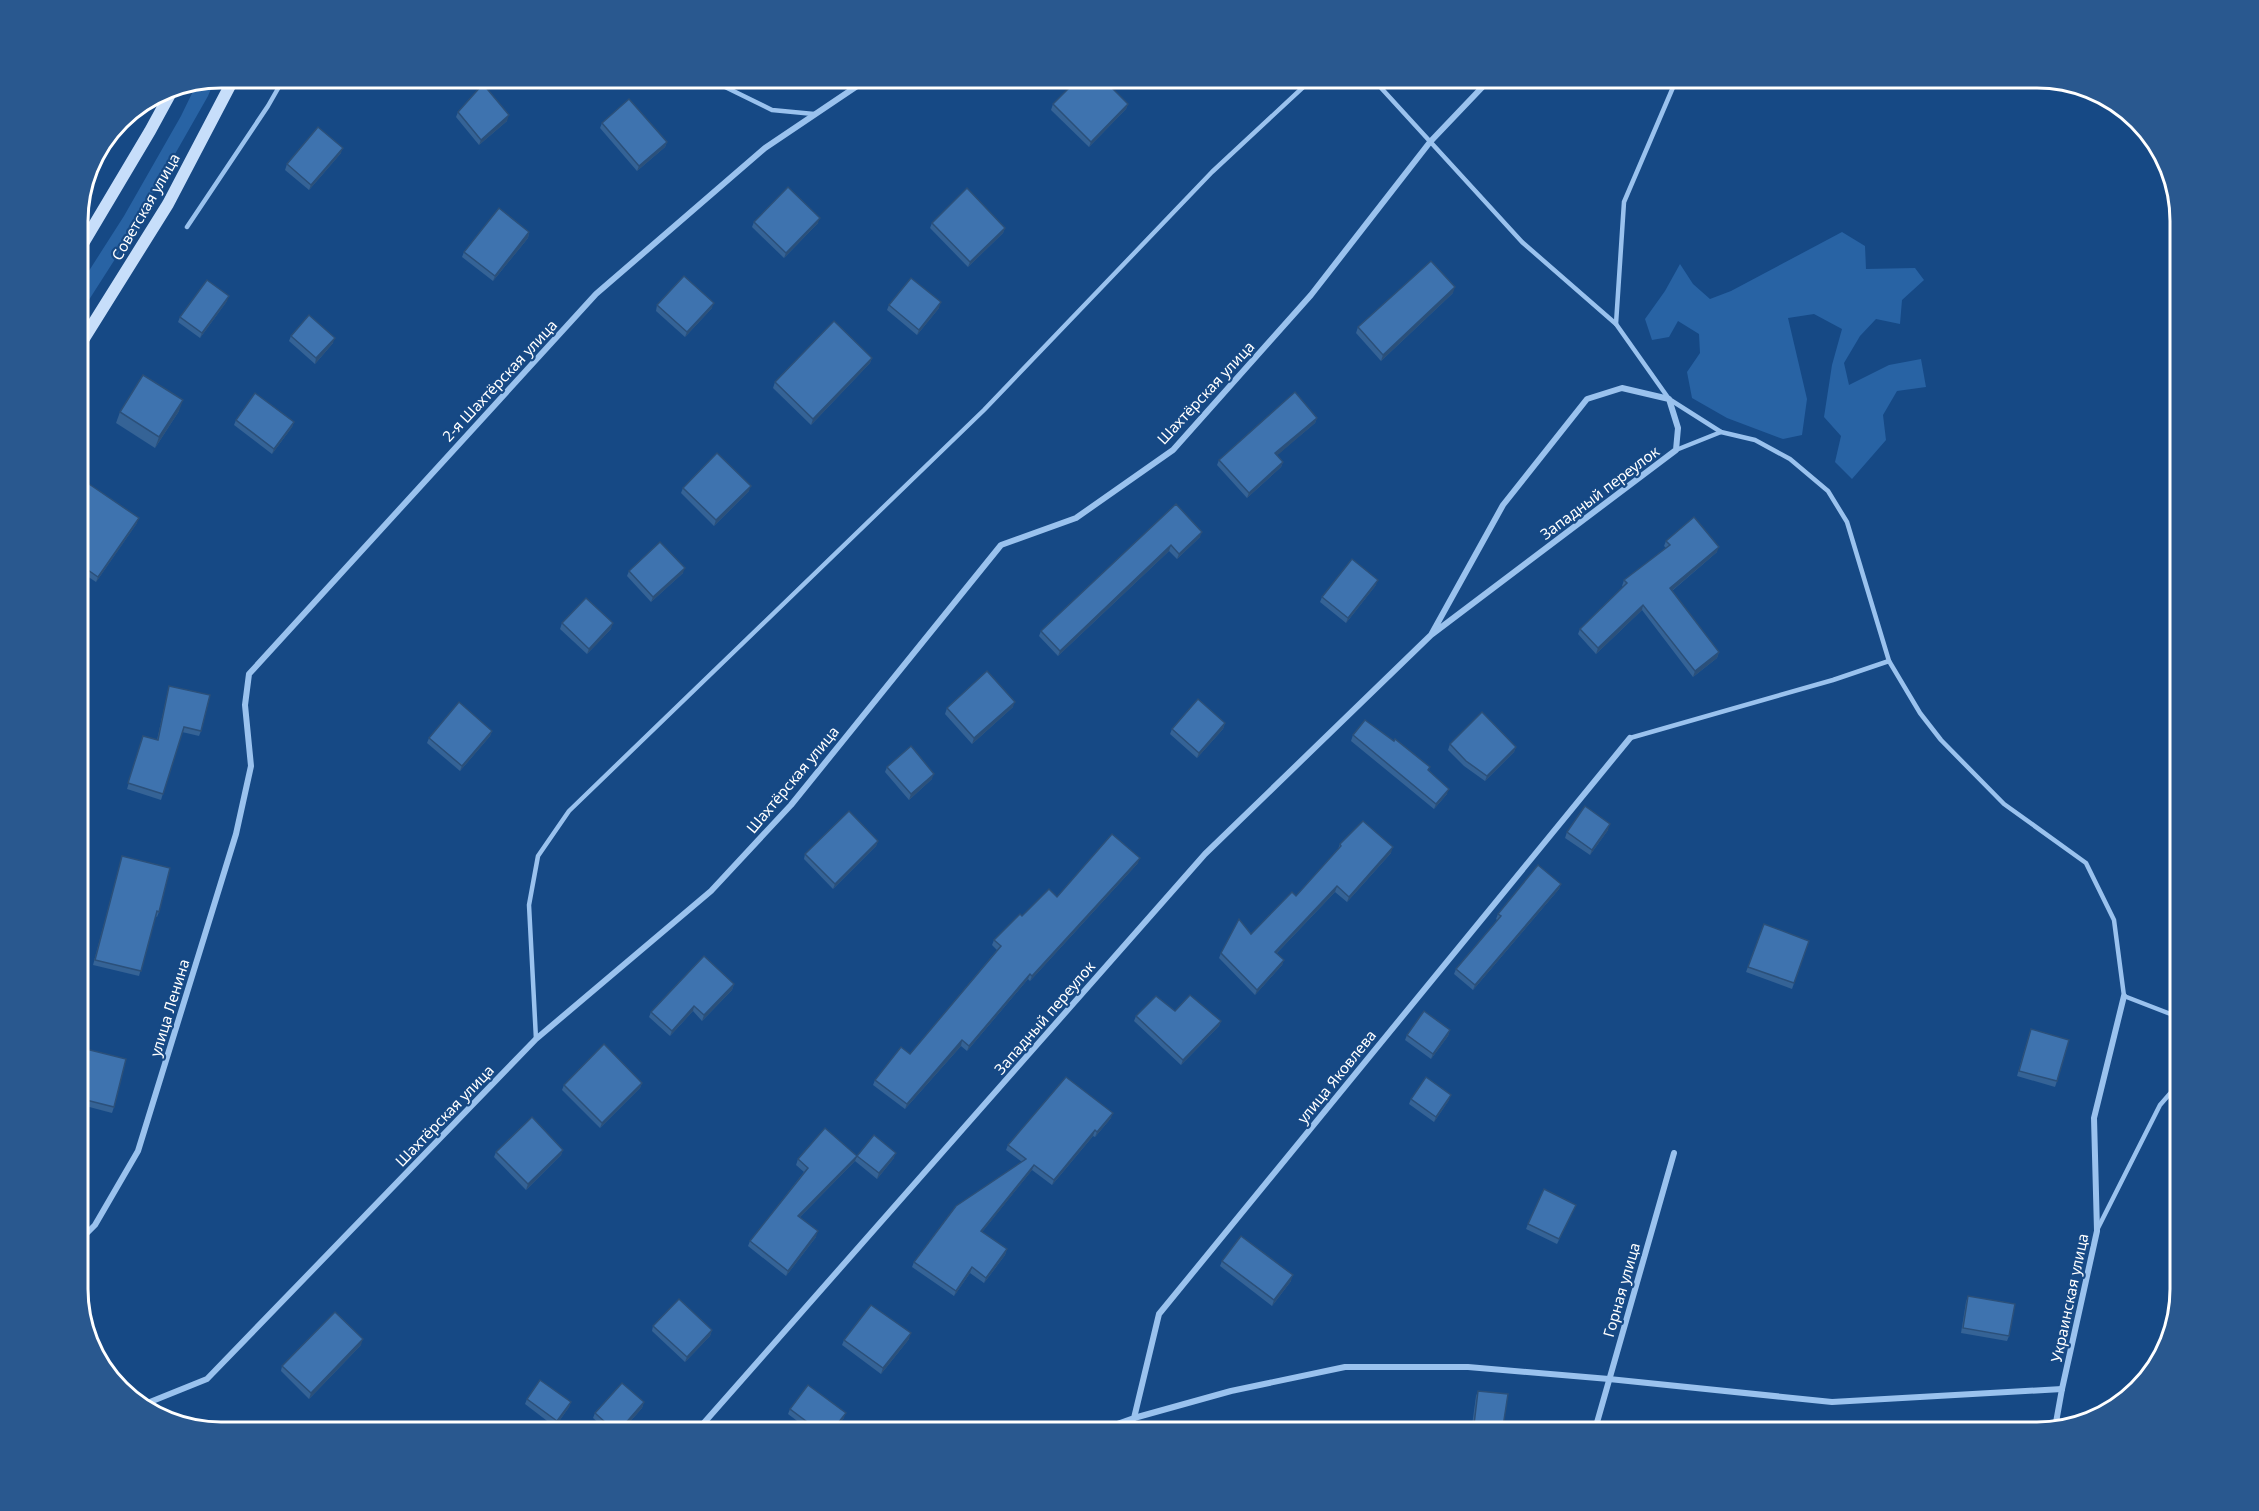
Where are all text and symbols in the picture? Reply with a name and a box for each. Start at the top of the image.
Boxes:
street label: Советская улица [106,149,184,264]
street label: 2-я Шахтёрская улица [437,315,561,446]
street label: Шахтёрская улица [1152,337,1258,448]
street label: Западный переулок [1536,441,1663,544]
street label: Шахтёрская улица [742,722,843,837]
street label: улица Ленина [145,956,193,1059]
street label: Западный переулок [989,956,1099,1078]
street label: улица Яковлева [1292,1025,1380,1127]
street label: Шахтёрская улица [391,1060,498,1170]
street label: Украинская улица [2046,1231,2092,1364]
street label: Горная улица [1598,1240,1644,1339]

